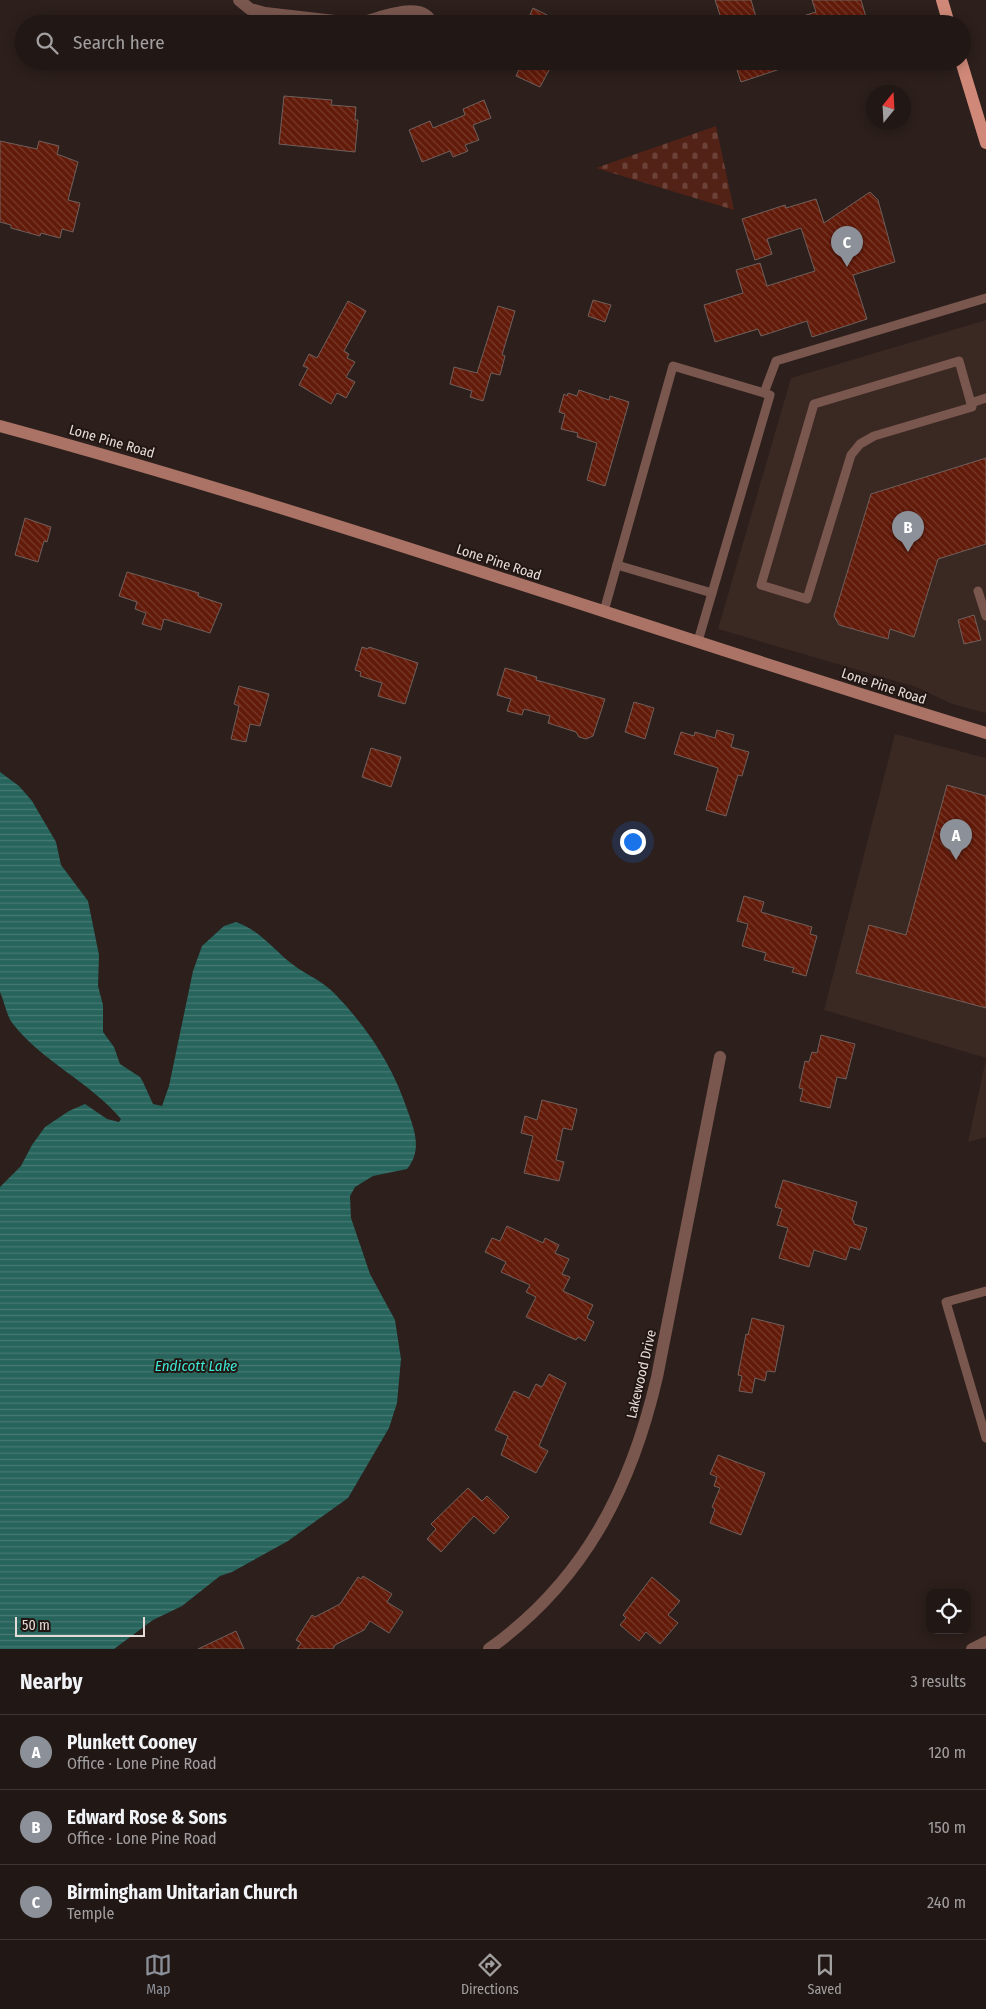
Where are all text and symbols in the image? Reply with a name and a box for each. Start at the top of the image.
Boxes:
search box [15,15,971,70]
icon: search [33,29,61,57]
text: Search here [73,31,165,54]
north arrow [866,85,911,130]
pin: C [831,226,863,267]
street label: Lone Pine Road [67,421,157,462]
pin: B [892,511,924,552]
street label: Lone Pine Road [454,541,543,584]
street label: Lone Pine Road [839,665,928,708]
pin: A [940,819,972,860]
your location [620,829,646,855]
street label: Lakewood Drive [623,1328,660,1420]
water label: Endicott Lake [155,1357,237,1375]
map controls [926,1589,971,1634]
button: locate [926,1589,971,1634]
scale bar [15,1614,145,1637]
text: 50 m [22,1617,50,1634]
text: Nearby [20,1669,82,1695]
text: 3 results [910,1672,966,1691]
text: Plunkett Cooney [67,1731,197,1754]
text: A [32,1743,40,1762]
text: 120 m [928,1743,966,1762]
text: Office · Lone Pine Road [67,1754,217,1773]
text: Edward Rose & Sons [67,1806,227,1829]
text: B [32,1818,40,1837]
text: 150 m [928,1818,966,1837]
text: Office · Lone Pine Road [67,1829,217,1848]
text: Birmingham Unitarian Church [67,1881,298,1904]
text: C [32,1893,40,1912]
text: 240 m [927,1893,966,1912]
text: Temple [67,1904,114,1923]
tab: Map [144,1951,172,1998]
tab: Directions [461,1951,519,1998]
tab: Saved [807,1951,842,1998]

